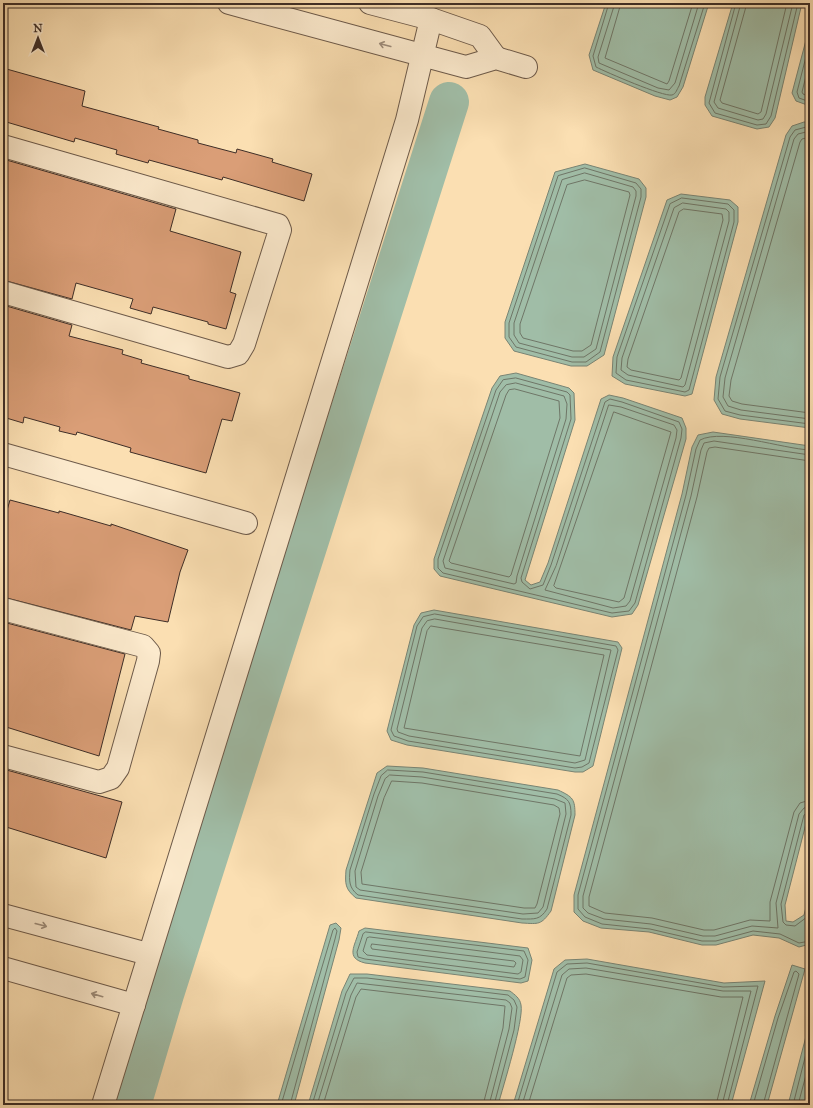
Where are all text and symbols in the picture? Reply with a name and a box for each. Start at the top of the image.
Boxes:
north arrow [18,18,58,58]
text: N [33,22,43,35]
one-way arrow [379,41,392,48]
one-way arrow [34,922,47,929]
one-way arrow [91,991,104,998]

